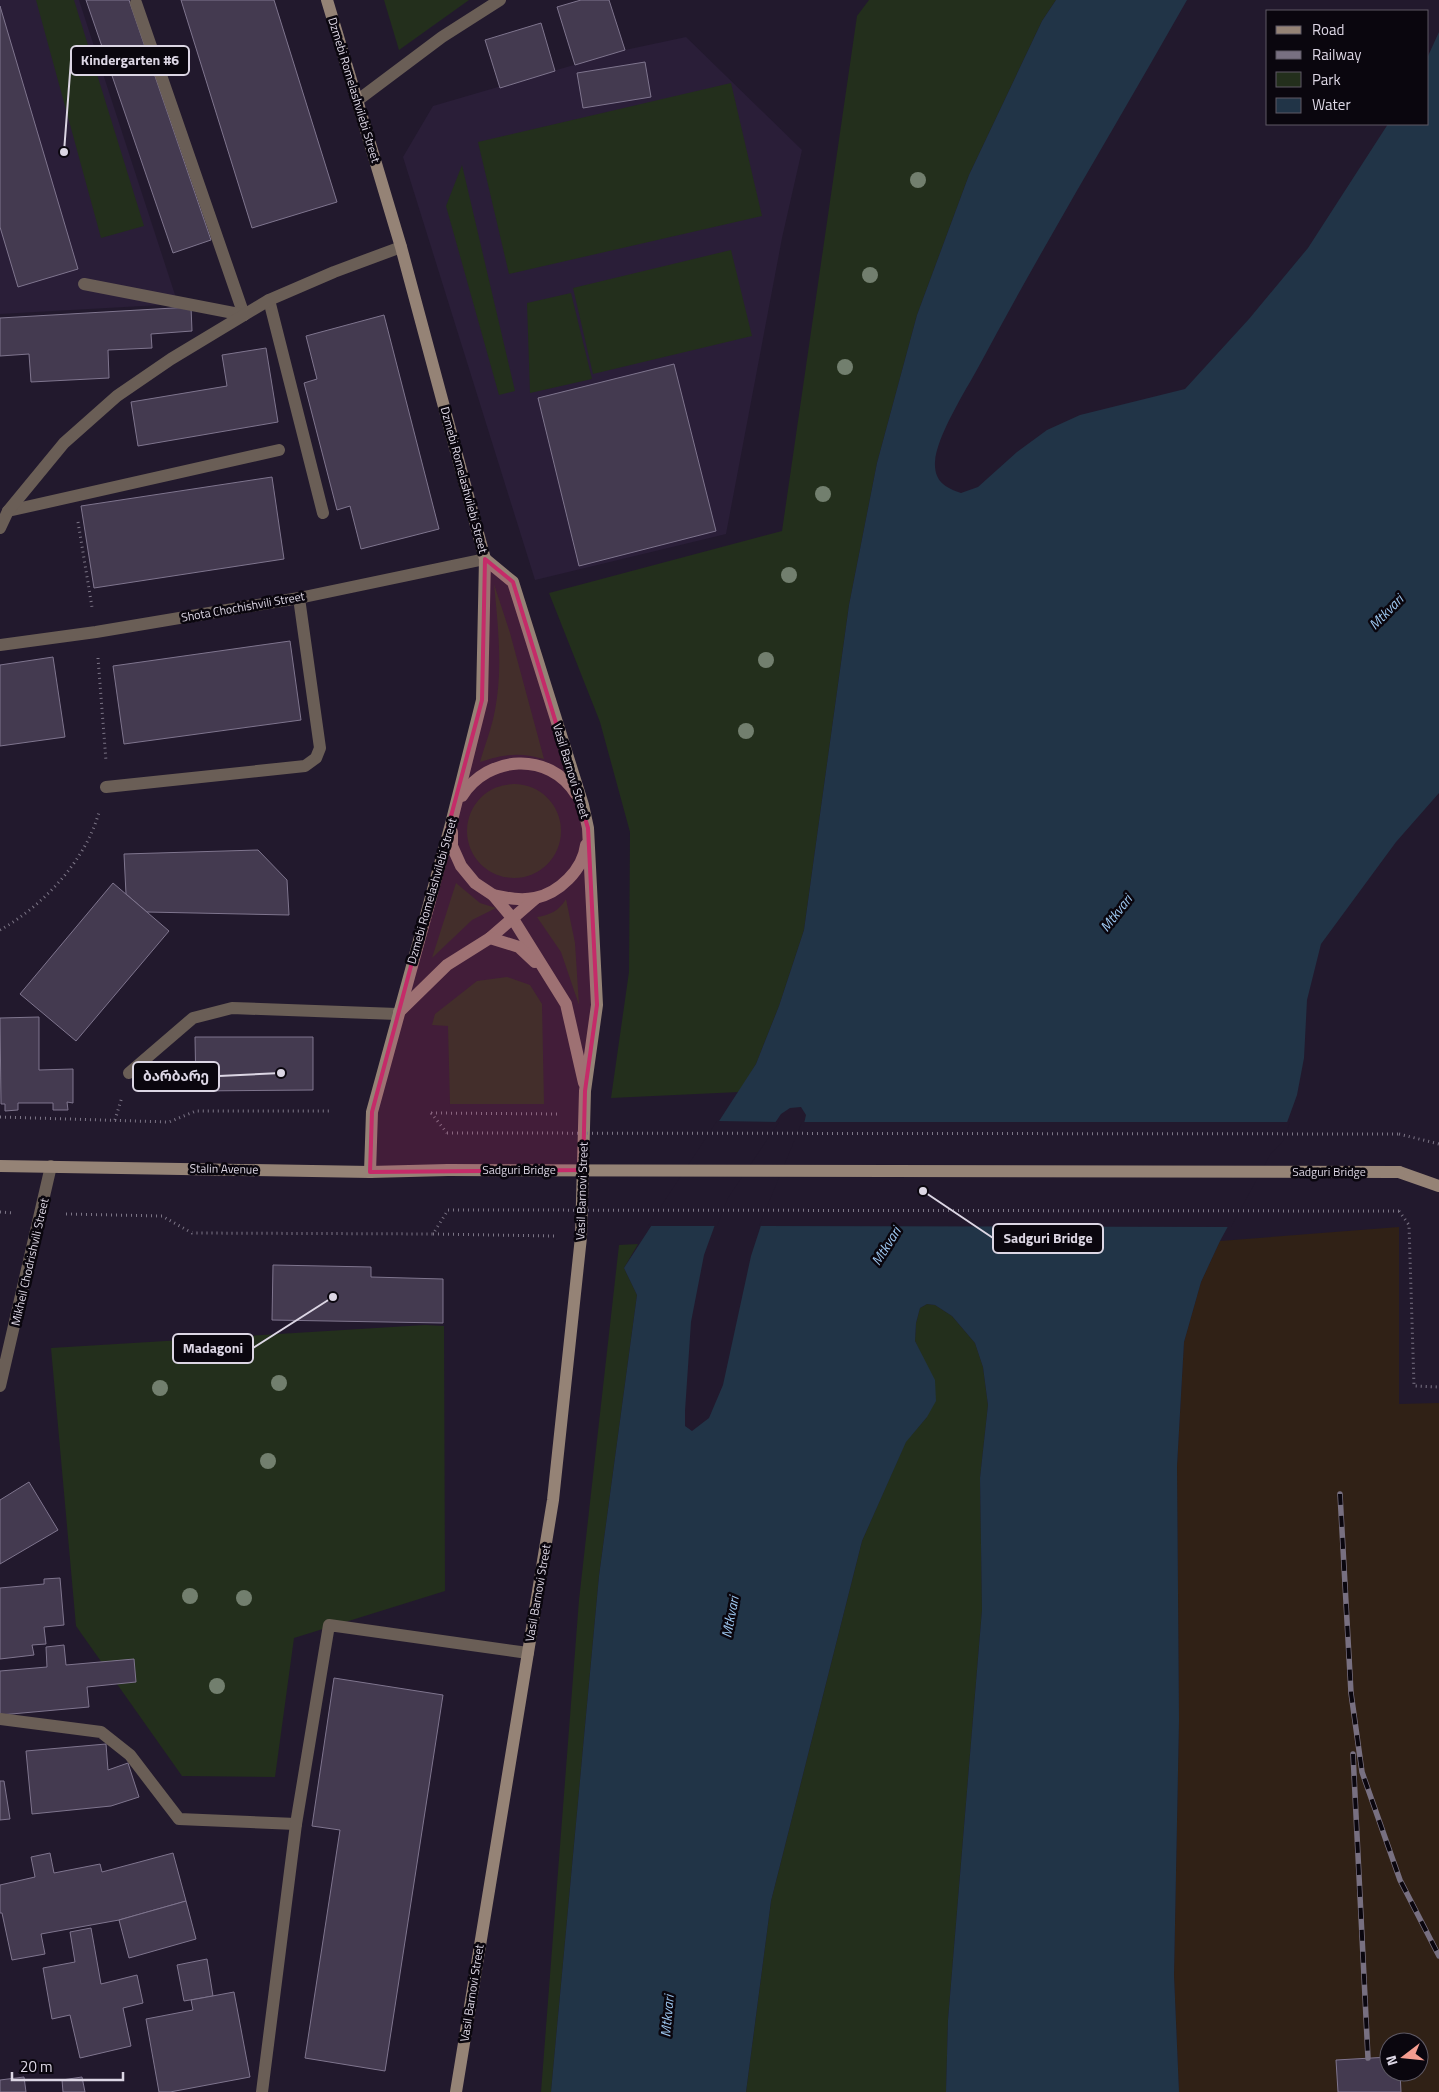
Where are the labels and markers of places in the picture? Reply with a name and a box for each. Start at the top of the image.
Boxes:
callout: Kindergarten #6 [71,46,189,75]
callout: ბარბარე [133,1062,219,1091]
callout: Sadguri Bridge [993,1224,1103,1253]
callout: Madagoni [173,1334,253,1363]

